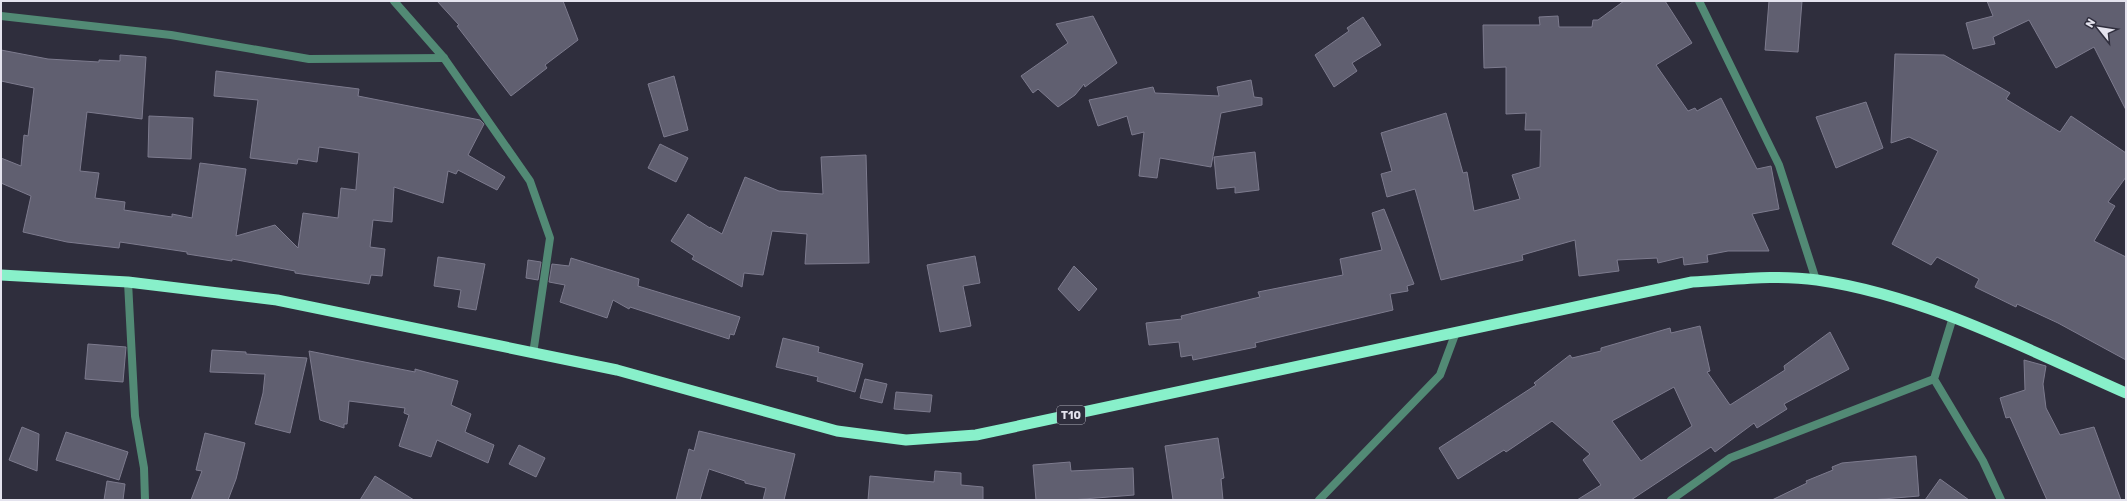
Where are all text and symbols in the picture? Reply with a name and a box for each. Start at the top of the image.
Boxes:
north arrow [2079,8,2119,48]
text: N [2083,17,2098,30]
road number: T10 [1057,406,1085,424]

